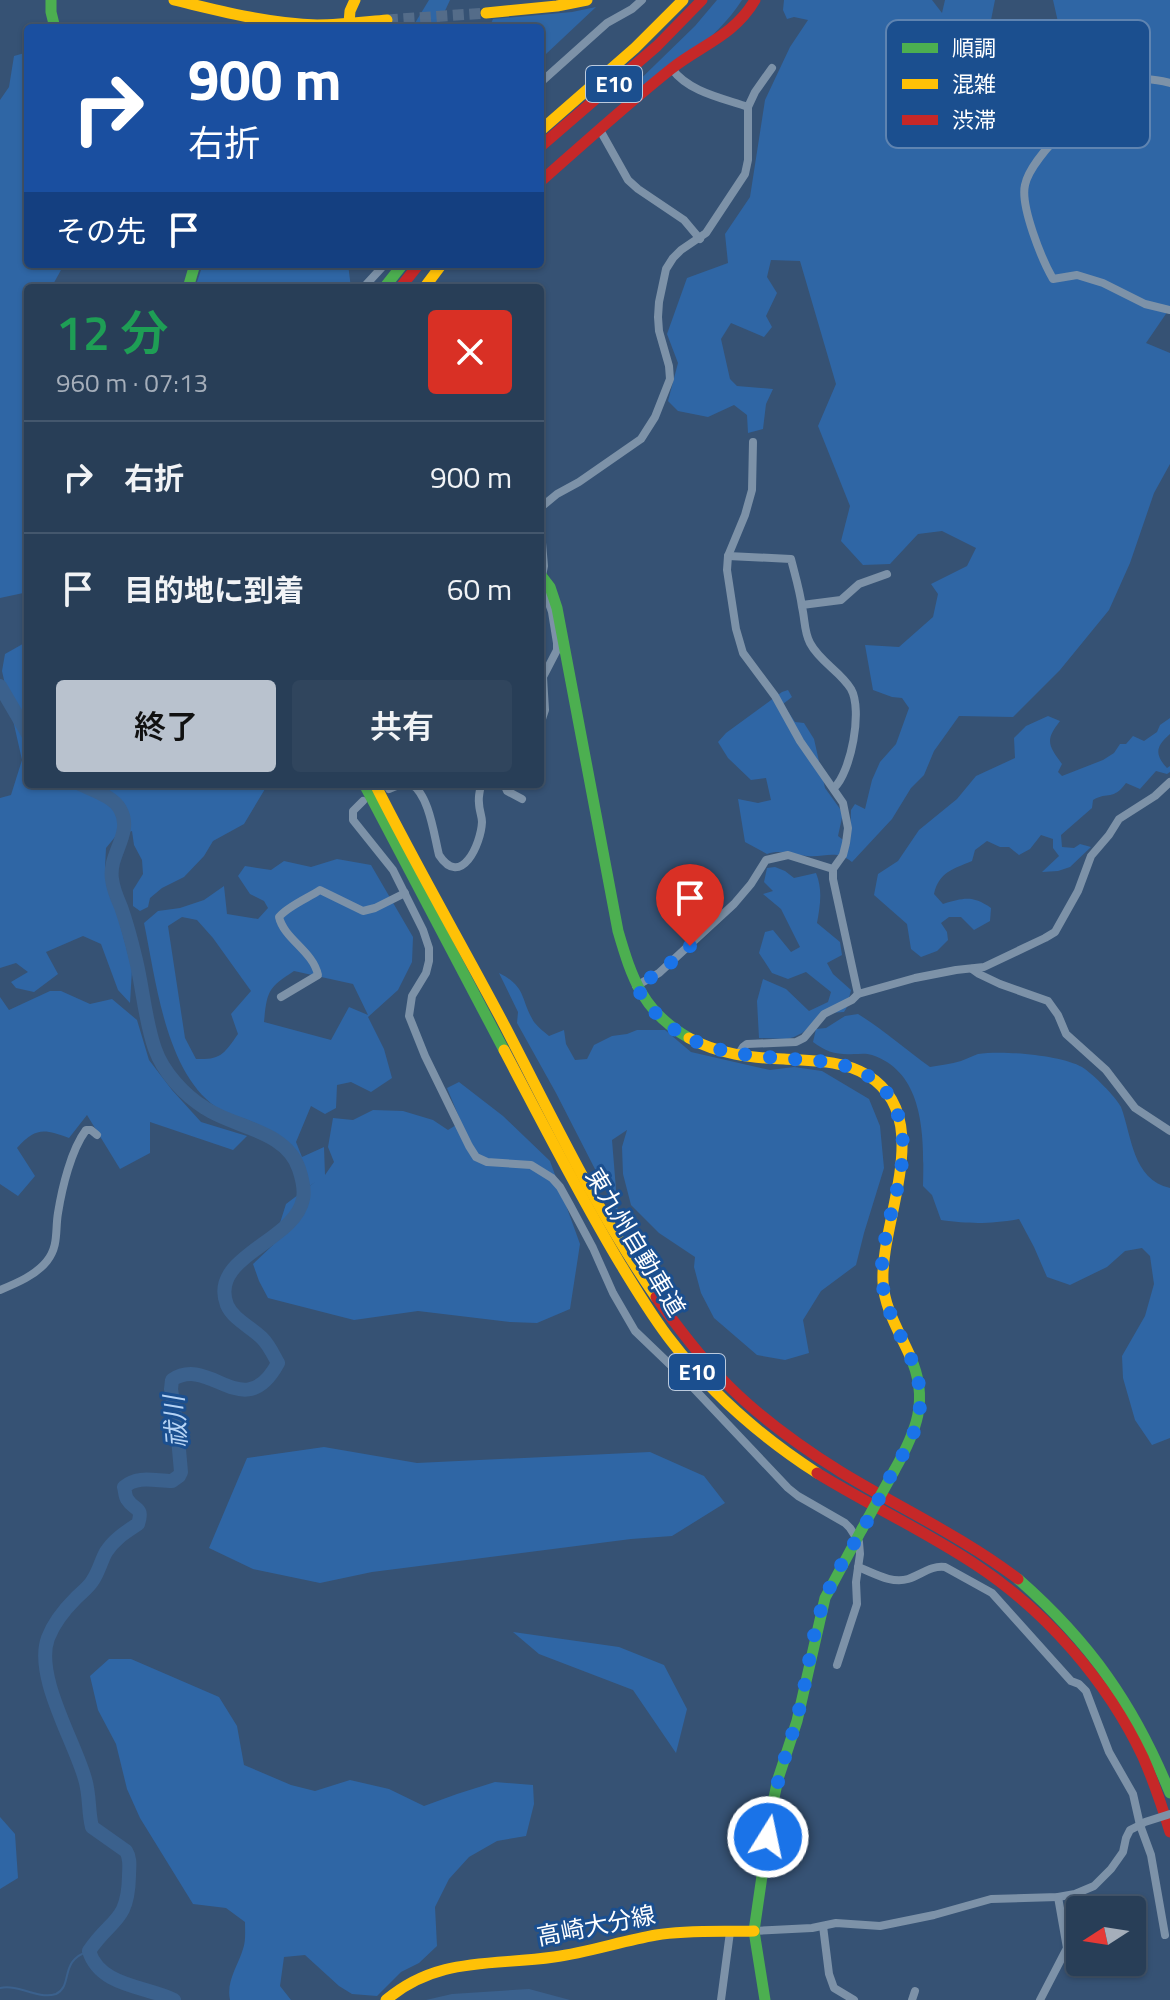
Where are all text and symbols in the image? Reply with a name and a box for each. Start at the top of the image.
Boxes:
legend [886,20,1150,148]
text: 順調 [952,31,996,65]
text: 900 m [188,37,341,122]
icon: right [56,56,160,160]
road number: E10 [586,66,642,102]
text: 混雑 [952,67,996,101]
text: 渋滞 [952,103,996,137]
text: 右折 [188,115,260,170]
text: その先 [56,208,146,254]
icon: arrive [162,208,206,252]
text: 12 分 [56,296,168,369]
button: close [428,310,512,394]
text: 960 m · 07:13 [56,363,208,402]
text: 900 m [430,454,512,500]
icon: right [56,455,100,499]
text: 右折 [124,455,184,501]
text: 60 m [447,566,512,612]
icon: arrive [56,567,100,611]
text: 目的地に到着 [124,567,304,613]
button: 終了 [56,680,276,772]
button: 共有 [292,680,512,772]
pin [656,864,724,946]
icon: arrive [668,876,712,920]
street label: 東九州自動車道 [577,1161,695,1323]
road number: E10 [669,1354,725,1390]
water label: 祓川 [154,1392,196,1449]
position arrow [726,1795,810,1879]
street label: 高崎大分線 [534,1896,658,1954]
north arrow [1066,1896,1146,1976]
map controls [1066,1896,1146,1976]

